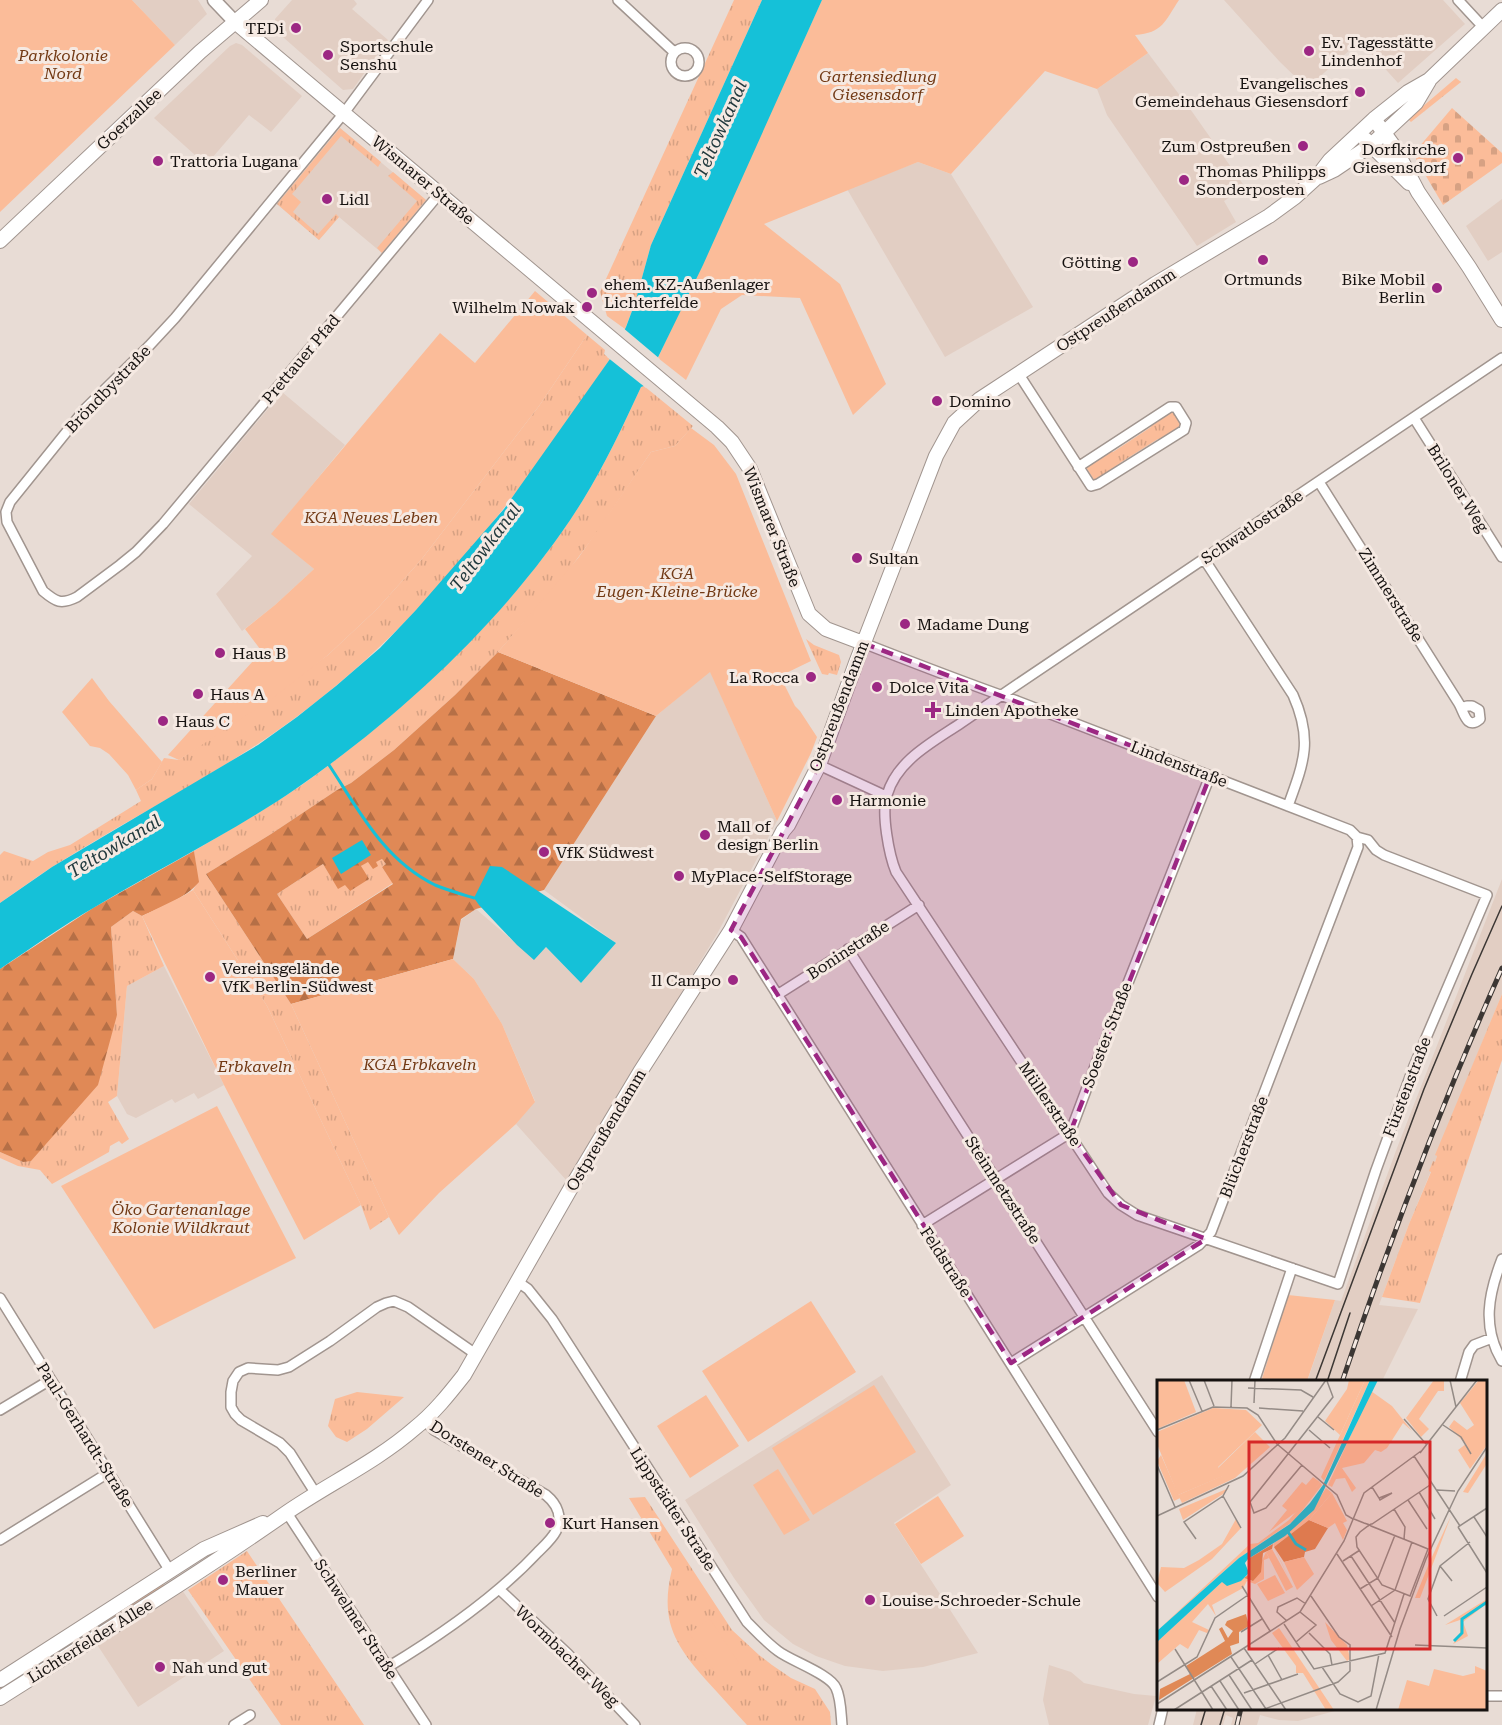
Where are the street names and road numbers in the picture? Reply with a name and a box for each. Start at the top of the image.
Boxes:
street label: Goerzallee [93,84,166,154]
street label: Wismarer Straße [368,132,478,228]
street label: Ostpreußendamm [1052,264,1180,356]
street label: Prettauer Pfad [258,311,344,407]
street label: Bröndbystraße [61,341,155,437]
street label: Briloner Weg [1423,440,1493,536]
street label: Wismarer Straße [739,464,805,590]
street label: Schwatlostraße [1197,486,1307,568]
street label: Zimmerstraße [1355,545,1428,646]
street label: Ostpreußendamm [805,637,873,774]
street label: Lindenstraße [1128,737,1230,791]
street label: Boninstraße [804,916,893,984]
street label: Soester Straße [1078,979,1136,1090]
street label: Fürstenstraße [1379,1034,1435,1140]
street label: Müllerstraße [1015,1058,1085,1150]
street label: Ostpreußendamm [562,1065,650,1195]
street label: Blücherstraße [1216,1093,1272,1201]
street label: Steinmetzstraße [961,1133,1045,1248]
street label: Feldstraße [916,1223,976,1301]
street label: Paul-Gerhardt-Straße [33,1359,137,1511]
street label: Dorstener Straße [427,1416,548,1502]
street label: Lippstädter Straße [626,1444,720,1574]
street label: Schwelmer Straße [310,1555,402,1683]
street label: Lichterfelder Allee [24,1595,156,1687]
street label: Wormbacher Weg [511,1602,624,1711]

